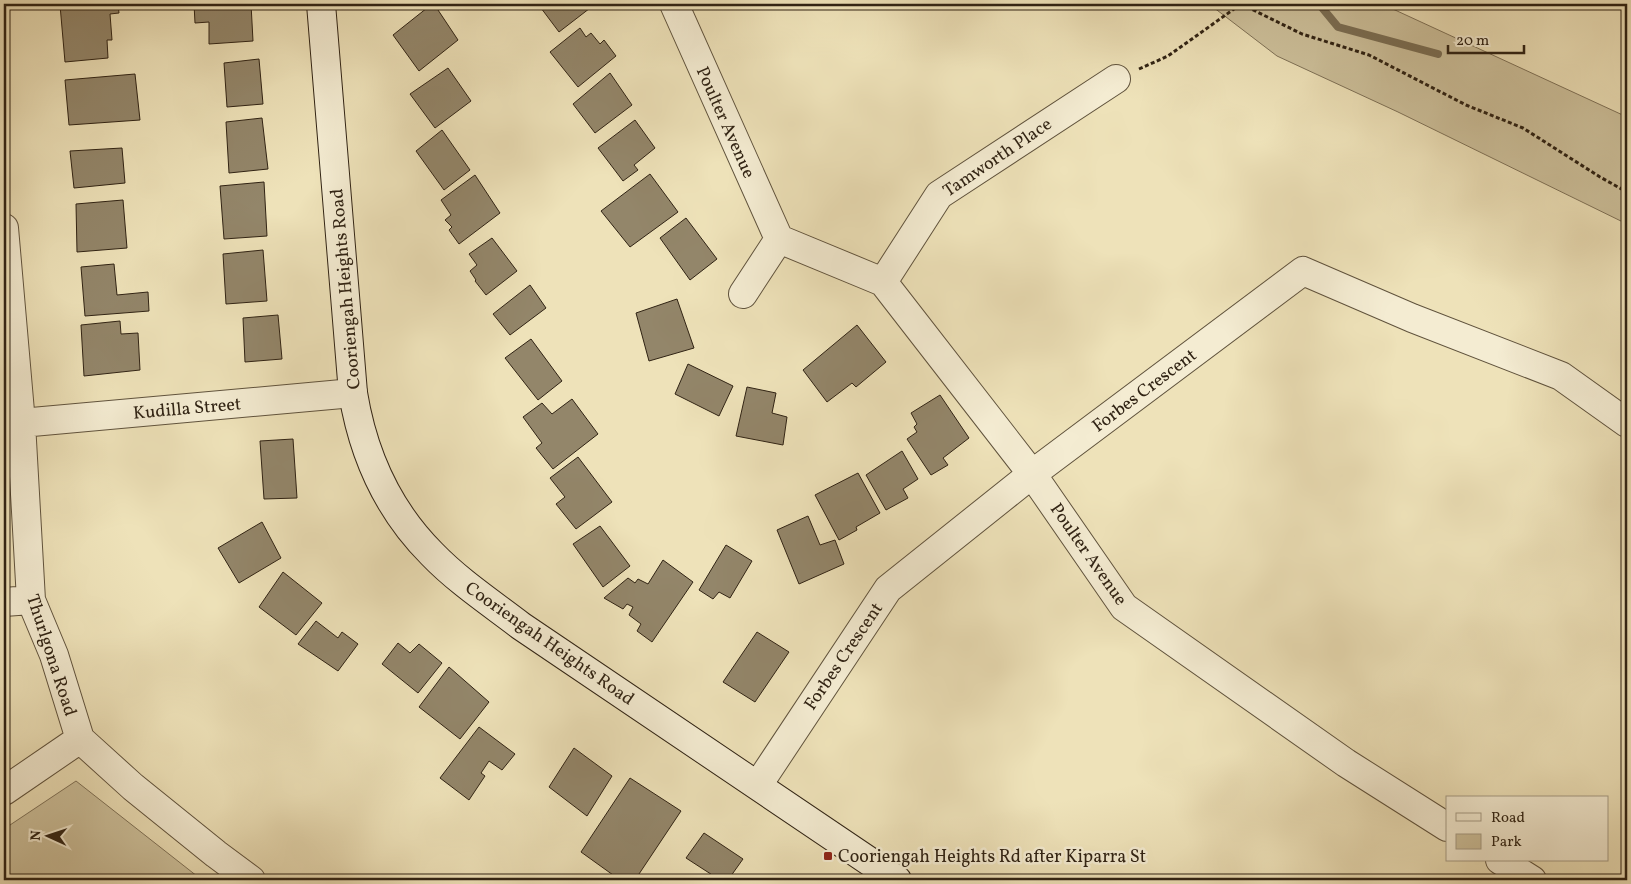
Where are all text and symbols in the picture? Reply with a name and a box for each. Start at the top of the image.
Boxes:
scale bar [1448,22,1525,54]
text: 20 m [1456,31,1489,52]
street label: Poulter Avenue [689,63,760,182]
street label: Tamworth Place [938,113,1057,204]
street label: Cooriengah Heights Road [325,187,368,390]
street label: Forbes Crescent [1087,344,1202,439]
street label: Kudilla Street [132,392,242,427]
street label: Poulter Avenue [1043,499,1132,611]
street label: Cooriengah Heights Road [460,576,639,712]
street label: Thurlgona Road [19,591,82,720]
street label: Forbes Crescent [799,598,890,716]
legend [1446,796,1608,862]
text: Road [1491,808,1525,829]
north arrow [22,812,72,862]
text: N [27,830,46,841]
text: Park [1491,832,1522,853]
place label: Cooriengah Heights Rd after Kiparra St [838,845,1146,870]
marker: Cooriengah Heights Rd after Kiparra St [822,850,834,862]

